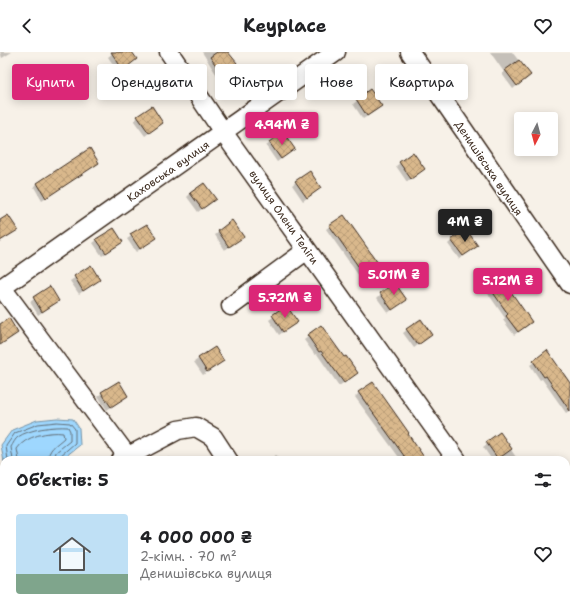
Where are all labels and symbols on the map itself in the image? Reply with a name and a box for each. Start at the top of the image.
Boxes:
pin: 4.94M ₴ [245,112,319,146]
north arrow [514,112,558,156]
street label: Денишівська вулиця [451,118,526,219]
street label: Каховська вулиця [124,137,212,205]
street label: вулиця Олени Теліги [245,167,322,267]
pin: 4M ₴ [441,209,489,243]
pin: 5.01M ₴ [357,262,431,296]
pin: 5.12M ₴ [471,268,545,302]
pin: 5.72M ₴ [248,285,322,319]

